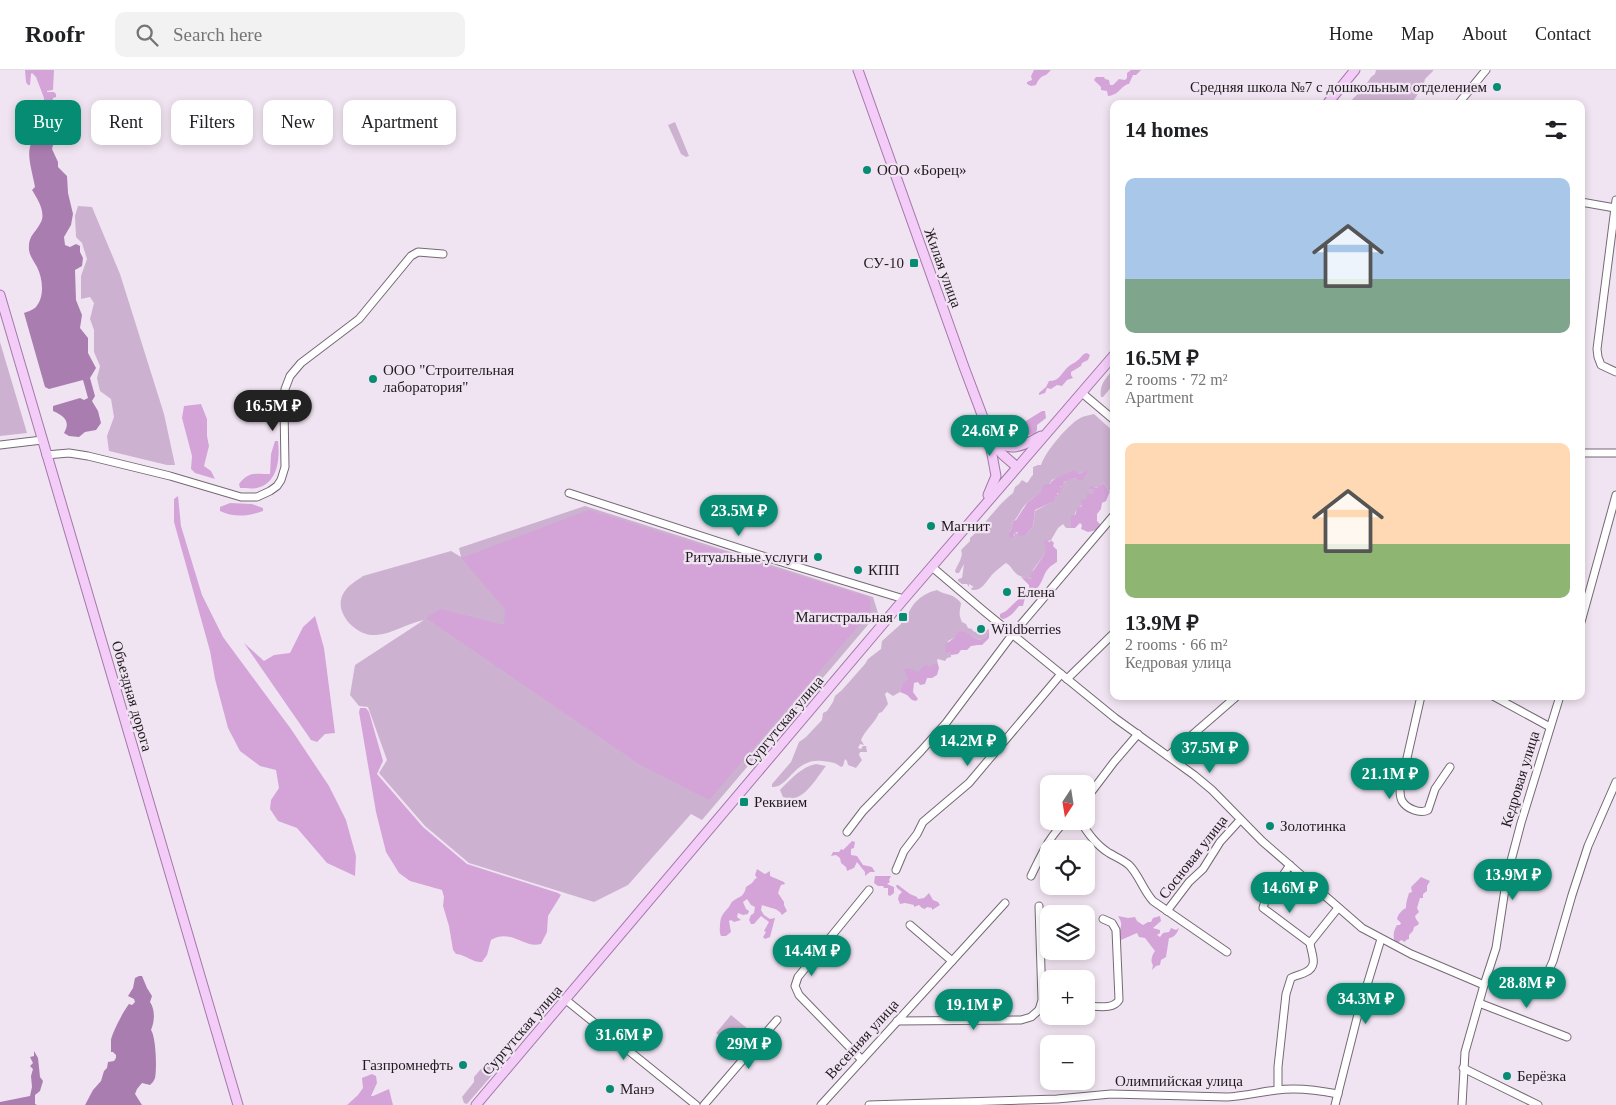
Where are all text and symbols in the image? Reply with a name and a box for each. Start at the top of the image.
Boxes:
search box [115,12,465,57]
text: Roofr [25,21,85,47]
icon: search [133,21,161,49]
text: Search here [173,24,262,45]
text: Home [1329,24,1373,44]
text: Map [1401,24,1434,44]
text: About [1462,24,1507,44]
text: Contact [1535,24,1591,44]
place label: Средняя школа №7 с дошкольным отделением [1190,79,1487,95]
marker: Средняя школа №7 с дошкольным отделением [1491,81,1503,93]
chip: Buy [15,100,81,145]
chip: Rent [91,100,161,145]
chip: Filters [171,100,253,145]
chip: New [263,100,333,145]
chip: Apartment [343,100,456,145]
icon: filters [1542,116,1570,144]
text: 14 homes [1125,118,1208,142]
place label: ООО «Борец» [877,162,967,178]
marker: ООО «Борец» [861,164,873,176]
icon: home [1303,211,1393,301]
street label: Жилая улица [921,226,965,310]
place label: СУ-10 [864,255,904,271]
marker: СУ-10 [908,257,920,269]
text: 16.5M ₽ [1125,346,1199,370]
place label: ООО "Строительная лаборатория" [383,362,514,395]
text: 2 rooms · 72 m² [1125,371,1228,388]
marker: ООО "Строительная лаборатория" [367,373,379,385]
text: Apartment [1125,389,1193,406]
pin: 16.5M ₽ [227,390,319,432]
text: 16.5M ₽ [245,397,301,414]
pin: 24.6M ₽ [944,414,1036,457]
text: 24.6M ₽ [962,422,1018,439]
icon: home [1303,476,1393,566]
pin: 23.5M ₽ [693,494,785,537]
text: 23.5M ₽ [711,502,767,519]
place label: Магнит [941,518,990,534]
marker: Магнит [925,520,937,532]
place label: Ритуальные услуги [685,549,808,565]
marker: Ритуальные услуги [812,551,824,563]
place label: КПП [868,562,900,578]
marker: КПП [852,564,864,576]
place label: Елена [1017,584,1055,600]
marker: Елена [1001,586,1013,598]
place label: Магистральная [795,609,893,625]
marker: Магистральная [897,611,909,623]
text: 13.9M ₽ [1125,611,1199,635]
place label: Wildberries [991,621,1061,637]
marker: Wildberries [975,623,987,635]
text: 2 rooms · 66 m² [1125,636,1228,653]
street label: Объездная дорога [109,639,156,753]
text: Кедровая улица [1125,654,1231,671]
street label: Сургутская улица [742,672,827,769]
pin: 14.2M ₽ [922,724,1014,767]
street label: Кедровая улица [1498,729,1542,829]
text: 14.2M ₽ [940,732,996,749]
pin: 37.5M ₽ [1164,732,1256,774]
text: 37.5M ₽ [1182,739,1238,756]
pin: 21.1M ₽ [1344,758,1436,800]
text: 21.1M ₽ [1362,765,1418,782]
north arrow [1040,775,1095,830]
map controls [1040,775,1095,1090]
place label: Реквием [754,794,808,810]
marker: Реквием [738,796,750,808]
street label: Сосновая улица [1156,812,1231,902]
place label: Золотинка [1280,818,1346,834]
marker: Золотинка [1264,820,1276,832]
button: locate [1040,840,1095,895]
pin: 13.9M ₽ [1467,858,1559,901]
text: 13.9M ₽ [1485,866,1541,883]
pin: 14.6M ₽ [1244,872,1336,914]
text: 14.6M ₽ [1262,879,1318,896]
button: layers [1040,905,1095,960]
pin: 14.4M ₽ [766,934,858,977]
text: 14.4M ₽ [784,942,840,959]
pin: 28.8M ₽ [1481,966,1573,1009]
button: + [1040,970,1095,1025]
text: 28.8M ₽ [1499,974,1555,991]
street label: Сургутская улица [479,982,565,1078]
pin: 34.3M ₽ [1320,982,1412,1025]
pin: 19.1M ₽ [928,988,1020,1031]
text: 34.3M ₽ [1338,990,1394,1007]
street label: Весенняя улица [822,996,902,1082]
text: 19.1M ₽ [946,996,1002,1013]
pin: 31.6M ₽ [578,1018,670,1061]
text: 31.6M ₽ [596,1026,652,1043]
pin: 29M ₽ [714,1028,784,1070]
text: 29M ₽ [727,1035,771,1052]
button: − [1040,1035,1095,1090]
place label: Газпромнефть [362,1057,453,1073]
marker: Газпромнефть [457,1059,469,1071]
place label: Берёзка [1517,1068,1566,1084]
marker: Берёзка [1501,1070,1513,1082]
street label: Олимпийская улица [1115,1073,1243,1089]
place label: Манэ [620,1081,654,1097]
marker: Манэ [604,1083,616,1095]

